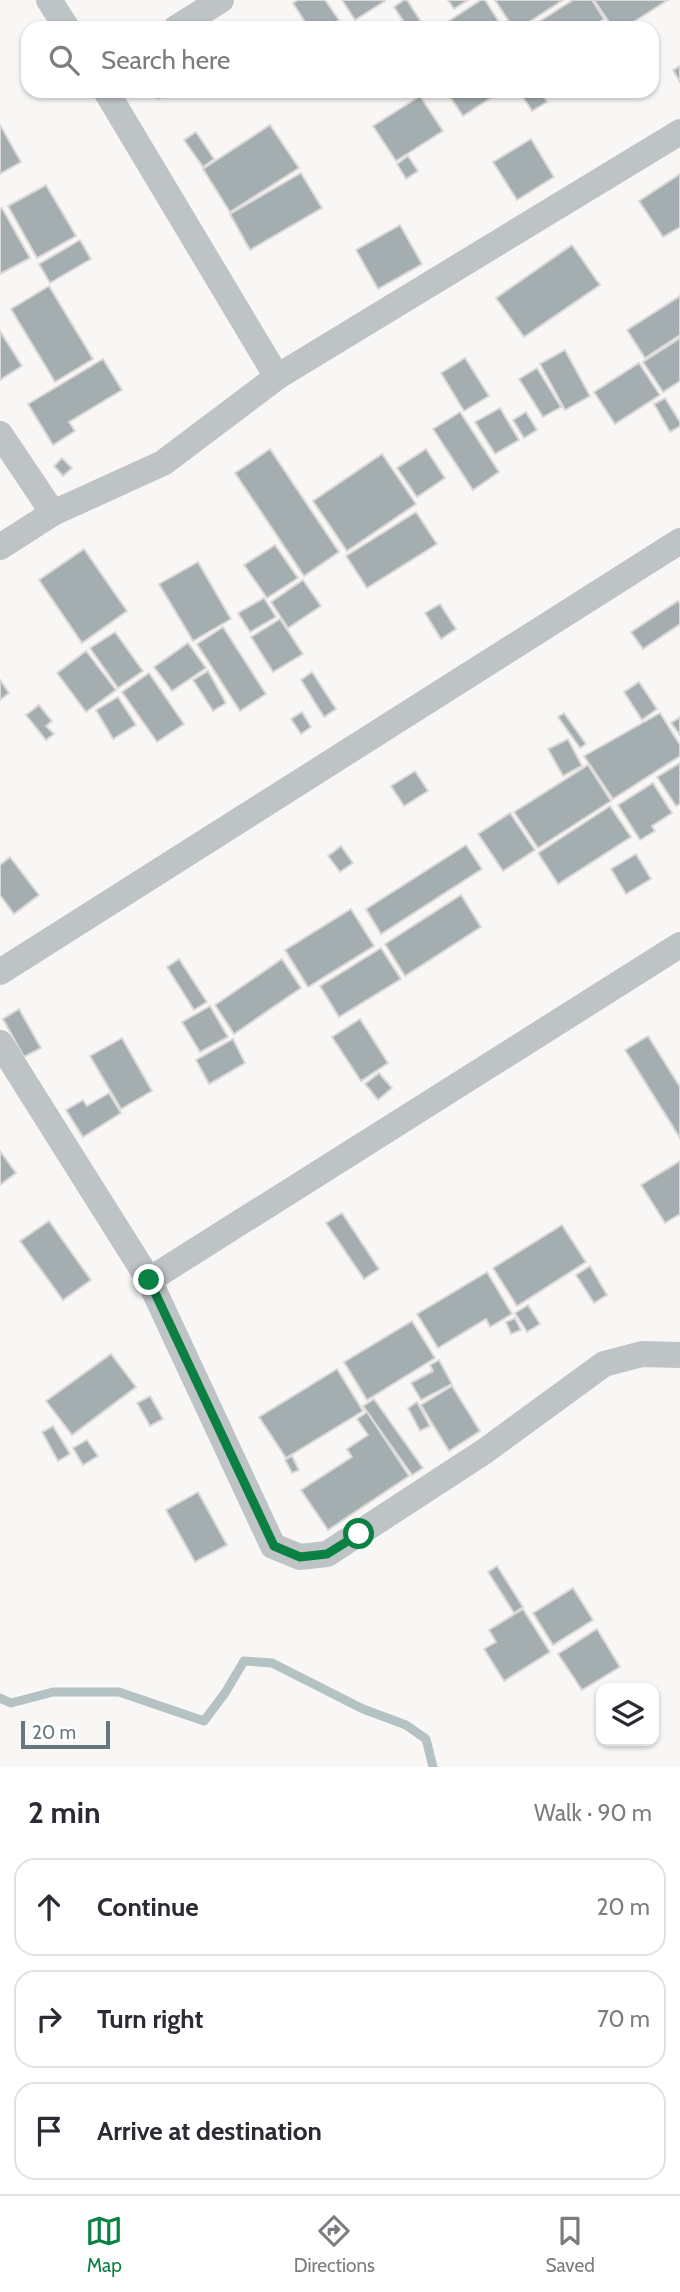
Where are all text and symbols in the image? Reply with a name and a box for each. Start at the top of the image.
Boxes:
search box [21,21,659,98]
icon: search [45,41,83,79]
text: Search here [101,44,230,76]
route end [133,1264,164,1295]
route start [343,1518,374,1549]
map controls [596,1683,659,1746]
button: layers [596,1683,659,1746]
scale bar [21,1718,110,1750]
text: 20 m [32,1721,76,1744]
text: 2 min [28,1794,100,1831]
text: Walk · 90 m [534,1799,652,1827]
icon: ahead [30,1888,68,1926]
text: Continue [97,1891,199,1923]
text: 20 m [597,1893,650,1921]
icon: right [30,2000,68,2038]
text: Turn right [97,2003,203,2035]
text: 70 m [597,2005,650,2033]
icon: arrive [30,2112,68,2150]
text: Arrive at destination [97,2115,322,2147]
tab: Map [85,2212,123,2277]
tab: Directions [294,2212,375,2277]
tab: Saved [545,2212,595,2277]

